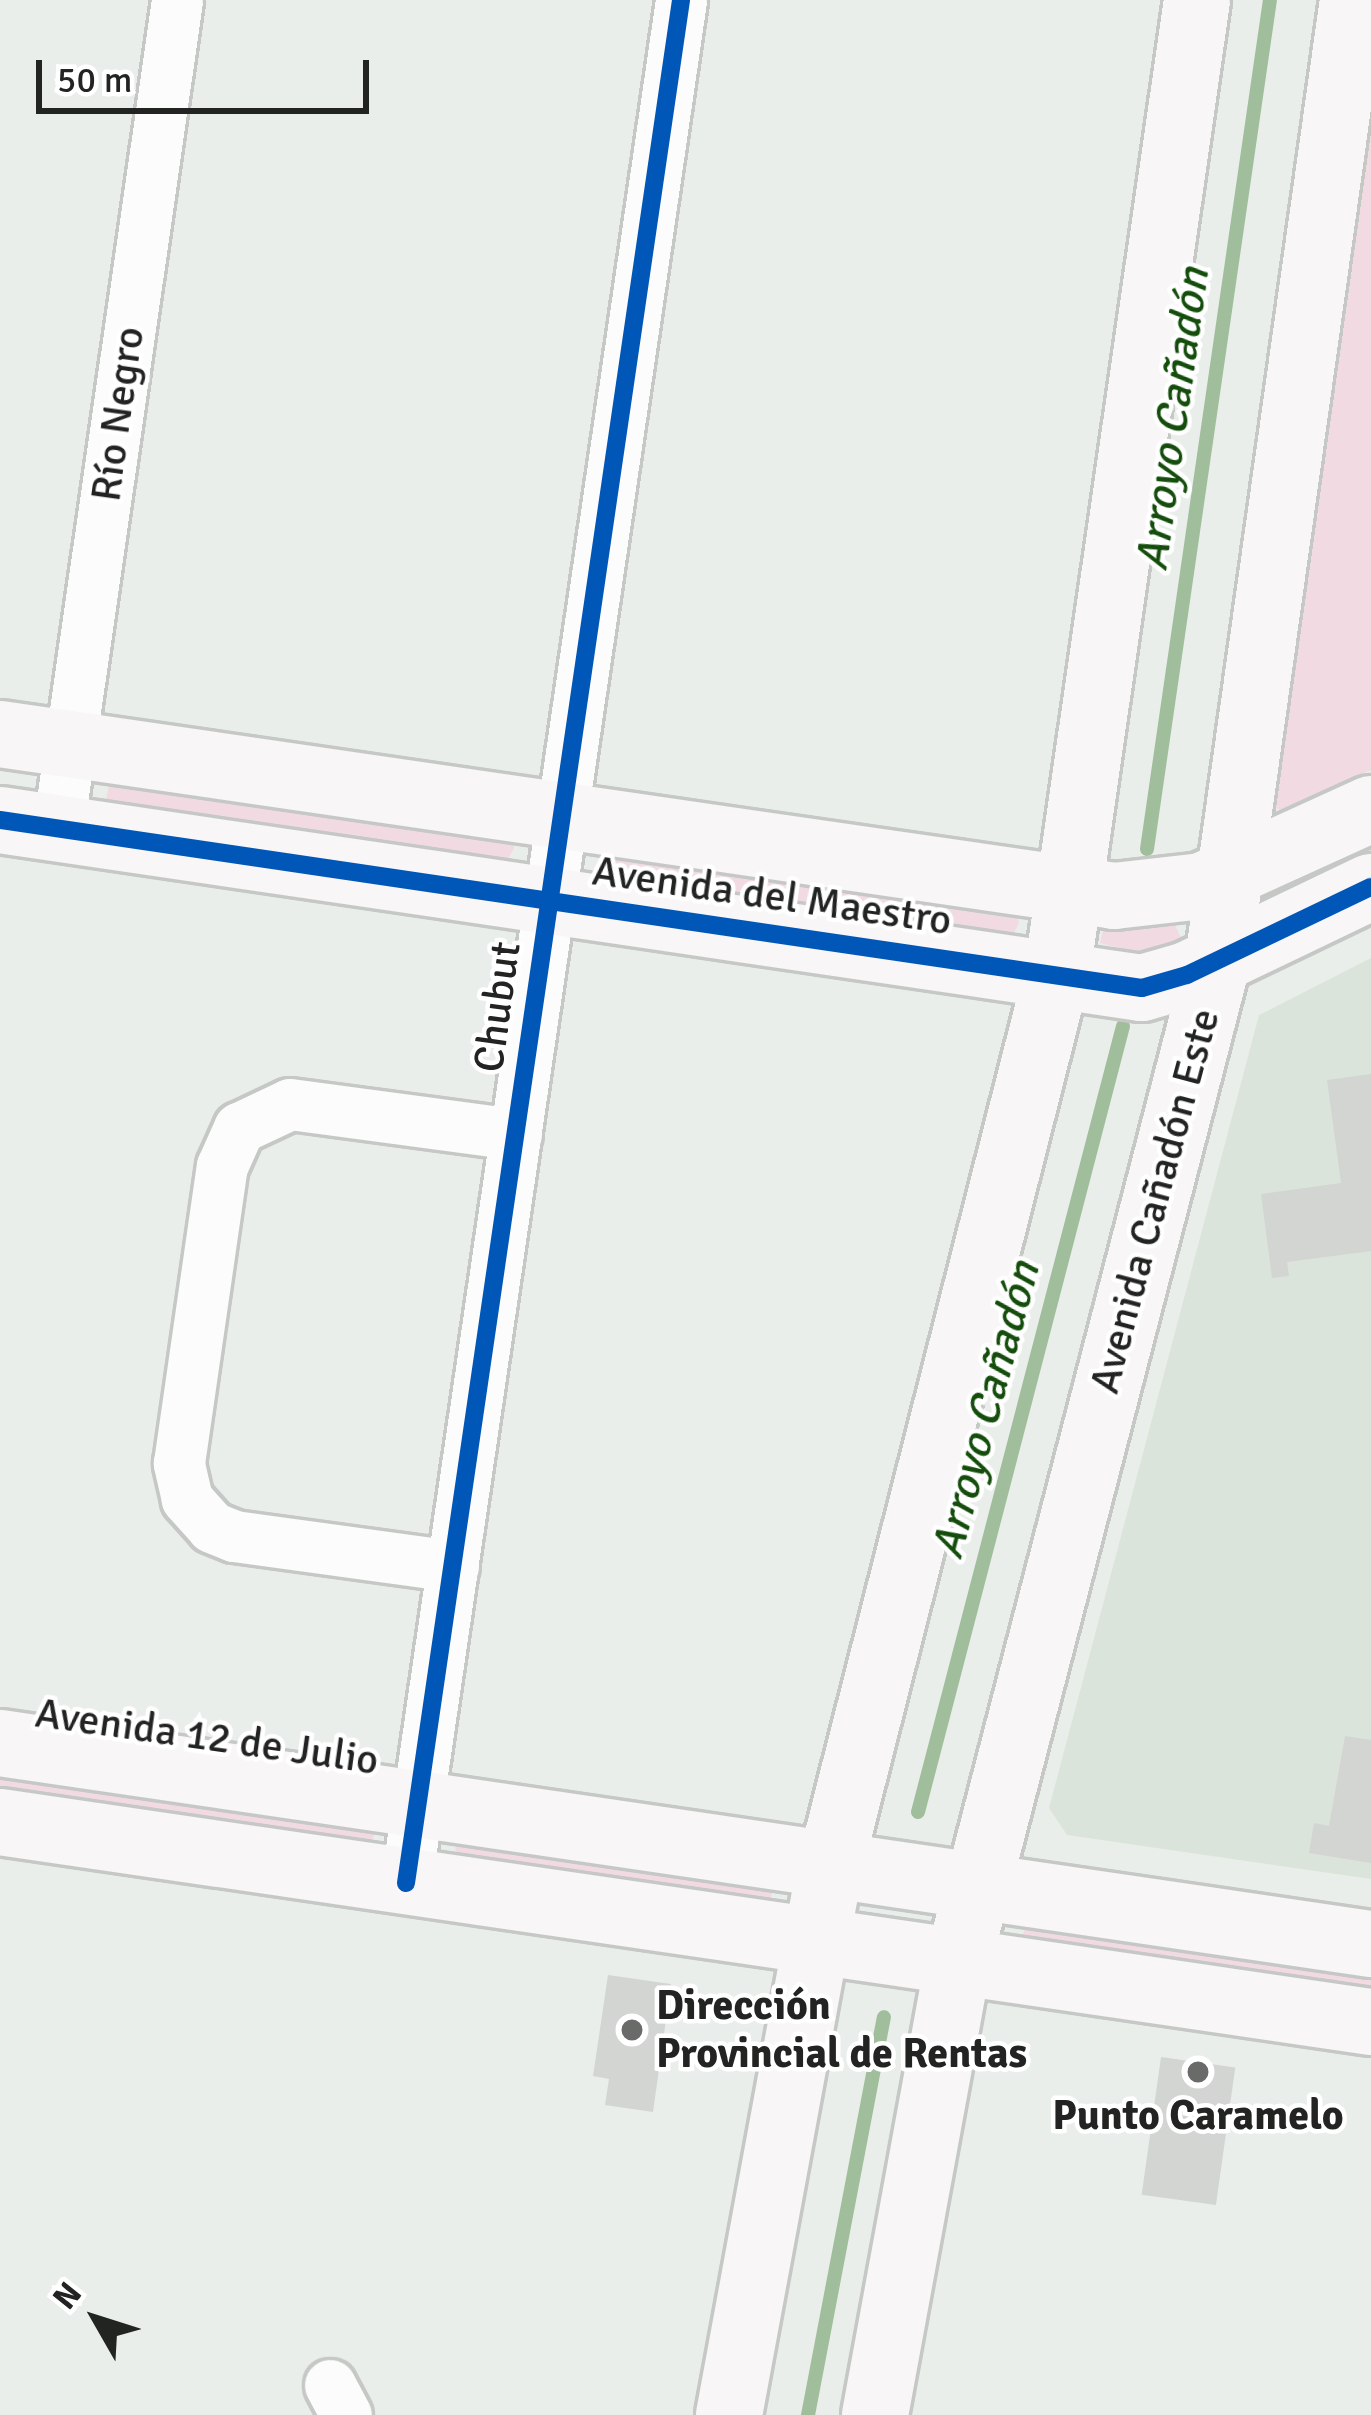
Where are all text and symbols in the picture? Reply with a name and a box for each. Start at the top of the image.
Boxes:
scale bar [42,36,375,110]
text: 50 m [57,58,133,103]
water label: Arroyo Cañadón [1125,264,1221,574]
street label: Río Negro [81,323,155,505]
street label: Avenida del Maestro [589,846,955,946]
street label: Chubut [464,939,532,1075]
street label: Avenida Cañadón Este [1079,1003,1231,1399]
water label: Arroyo Cañadón [920,1256,1052,1564]
street label: Avenida 12 de Julio [32,1688,382,1786]
place label: Dirección Provincial de Rentas [656,1981,1027,2080]
marker: Dirección Provincial de Rentas [619,2017,645,2043]
marker: Punto Caramelo [1185,2059,1211,2085]
place label: Punto Caramelo [1052,2091,1344,2141]
north arrow [36,2259,156,2379]
text: N [44,2274,91,2318]

